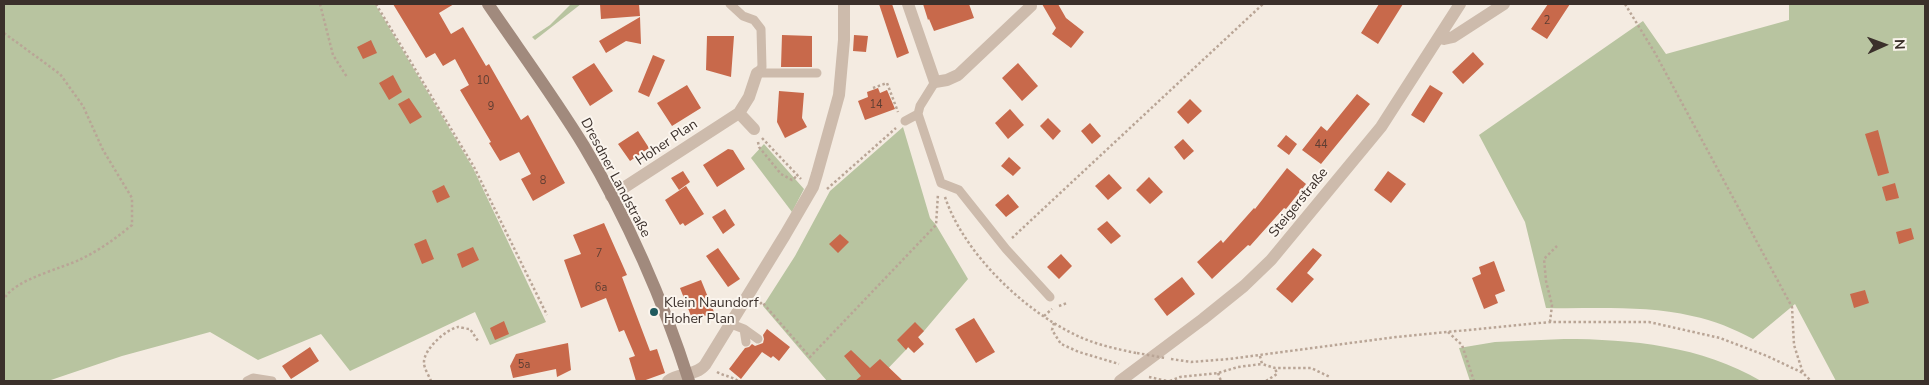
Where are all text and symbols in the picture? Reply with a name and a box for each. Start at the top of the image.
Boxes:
house number: 2 [1544,14,1550,28]
north arrow [1859,20,1909,70]
text: N [1890,39,1909,50]
house number: 10 [476,74,490,88]
house number: 14 [869,98,883,112]
house number: 9 [488,100,494,114]
street label: Dresdner Landstraße [576,115,654,241]
street label: Hoher Plan [633,116,701,170]
house number: 44 [1314,138,1328,152]
street label: Steigerstraße [1266,165,1332,241]
house number: 8 [540,174,546,188]
house number: 7 [596,247,602,261]
house number: 6a [595,281,607,295]
place label: Klein Naundorf Hoher Plan [664,296,759,328]
marker: Klein Naundorf Hoher Plan [648,306,660,318]
house number: 5a [518,358,530,372]

